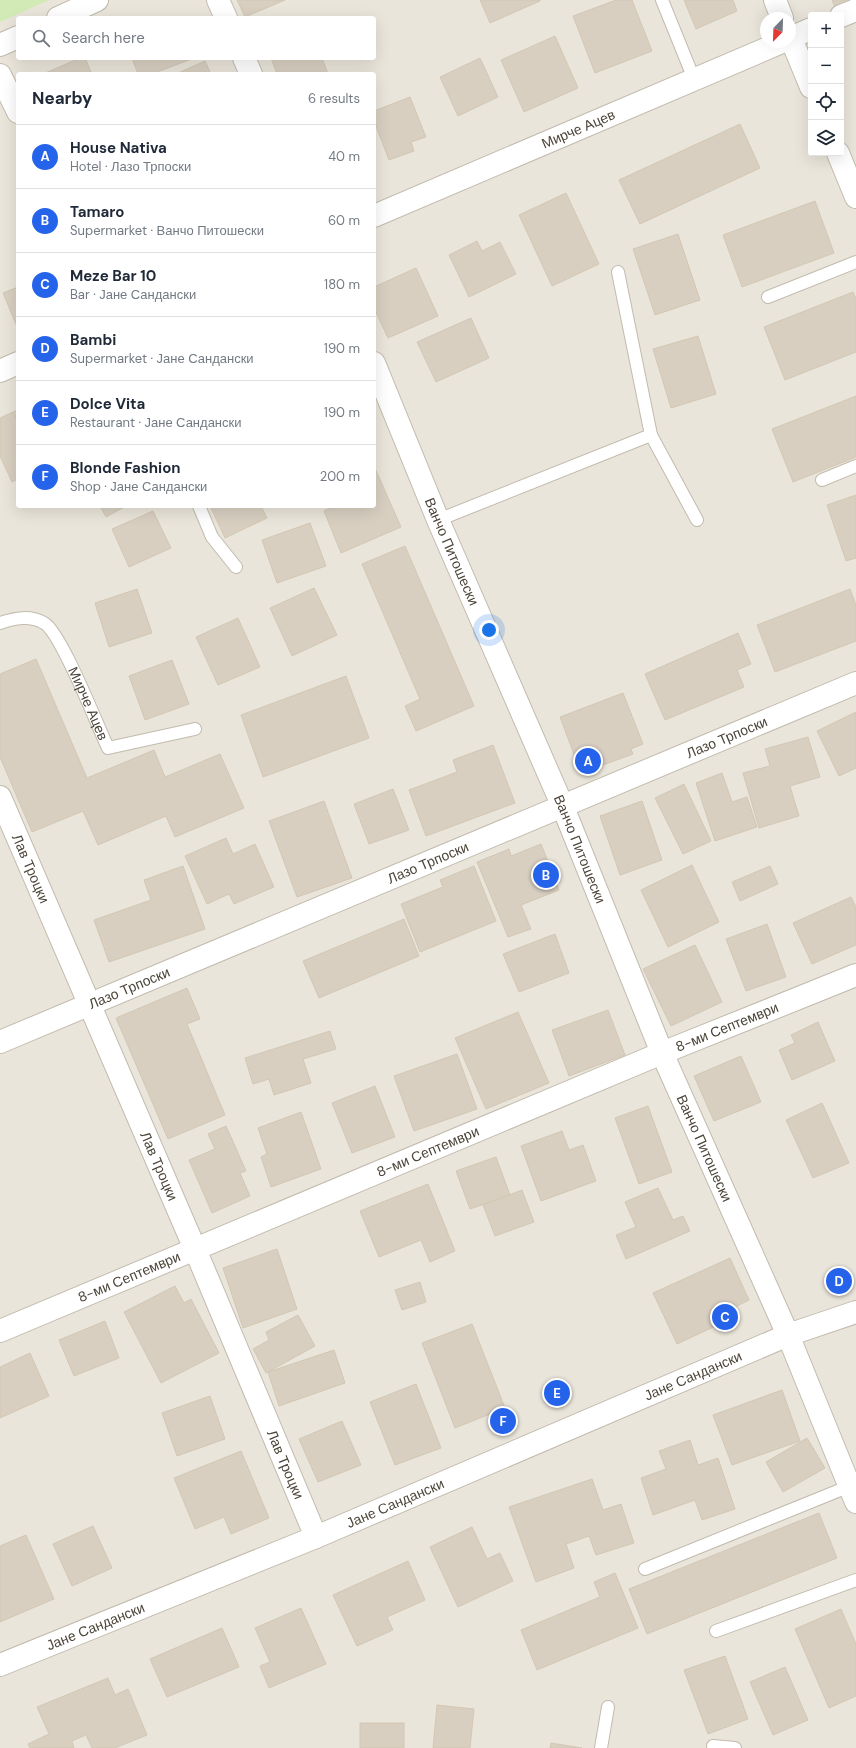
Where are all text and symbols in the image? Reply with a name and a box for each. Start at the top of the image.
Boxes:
north arrow [760,12,796,48]
map controls [808,12,844,156]
button: + [808,12,844,48]
search box [16,16,376,60]
icon: search [30,27,52,49]
text: Search here [62,28,145,48]
button: − [808,48,844,84]
button: locate [808,84,844,120]
text: Nearby [32,87,92,109]
text: 6 results [308,90,360,107]
street label: Мирче Ацев [539,105,618,153]
button: layers [808,120,844,156]
text: House Nativa [70,138,167,158]
text: A [40,148,50,165]
text: 40 m [328,148,360,165]
text: Hotel · Лазо Трпоски [70,158,191,175]
text: Tamaro [70,202,125,222]
text: B [41,212,49,229]
text: 60 m [328,212,360,229]
text: Supermarket · Ванчо Питошески [70,222,264,239]
text: Meze Bar 10 [70,266,156,286]
text: C [40,276,50,293]
text: 180 m [324,276,360,293]
text: Bar · Јане Сандански [70,286,196,303]
text: Bambi [70,330,116,350]
text: D [40,340,50,357]
text: 190 m [324,340,360,357]
text: Supermarket · Јане Сандански [70,350,254,367]
text: Dolce Vita [70,394,145,414]
text: E [41,404,49,421]
text: 190 m [324,404,360,421]
text: Restaurant · Јане Сандански [70,414,242,431]
text: Blonde Fashion [70,458,181,478]
text: F [41,468,49,485]
text: 200 m [320,468,360,485]
text: Shop · Јане Сандански [70,478,207,495]
street label: Ванчо Питошески [421,495,483,608]
your location [479,620,499,640]
street label: Мирче Ацев [64,664,112,743]
street label: Лазо Трпоски [683,712,770,762]
pin: A [575,746,601,776]
street label: Ванчо Питошески [550,792,610,906]
street label: Лав Троцки [8,831,54,906]
street label: Лазо Трпоски [385,838,471,888]
pin: B [533,860,559,890]
street label: Лазо Трпоски [86,963,172,1013]
street label: 8-ми Септември [673,998,781,1056]
street label: Ванчо Питошески [673,1092,736,1205]
street label: 8-ми Септември [374,1122,482,1181]
street label: Лав Троцки [136,1129,182,1203]
street label: 8-ми Септември [75,1247,183,1306]
pin: D [826,1266,852,1296]
pin: C [712,1302,738,1332]
street label: Јане Сандански [641,1347,745,1405]
pin: E [544,1378,570,1408]
pin: F [490,1406,516,1436]
street label: Лав Троцки [263,1427,308,1502]
street label: Јане Сандански [344,1474,447,1532]
street label: Јане Сандански [44,1598,147,1654]

